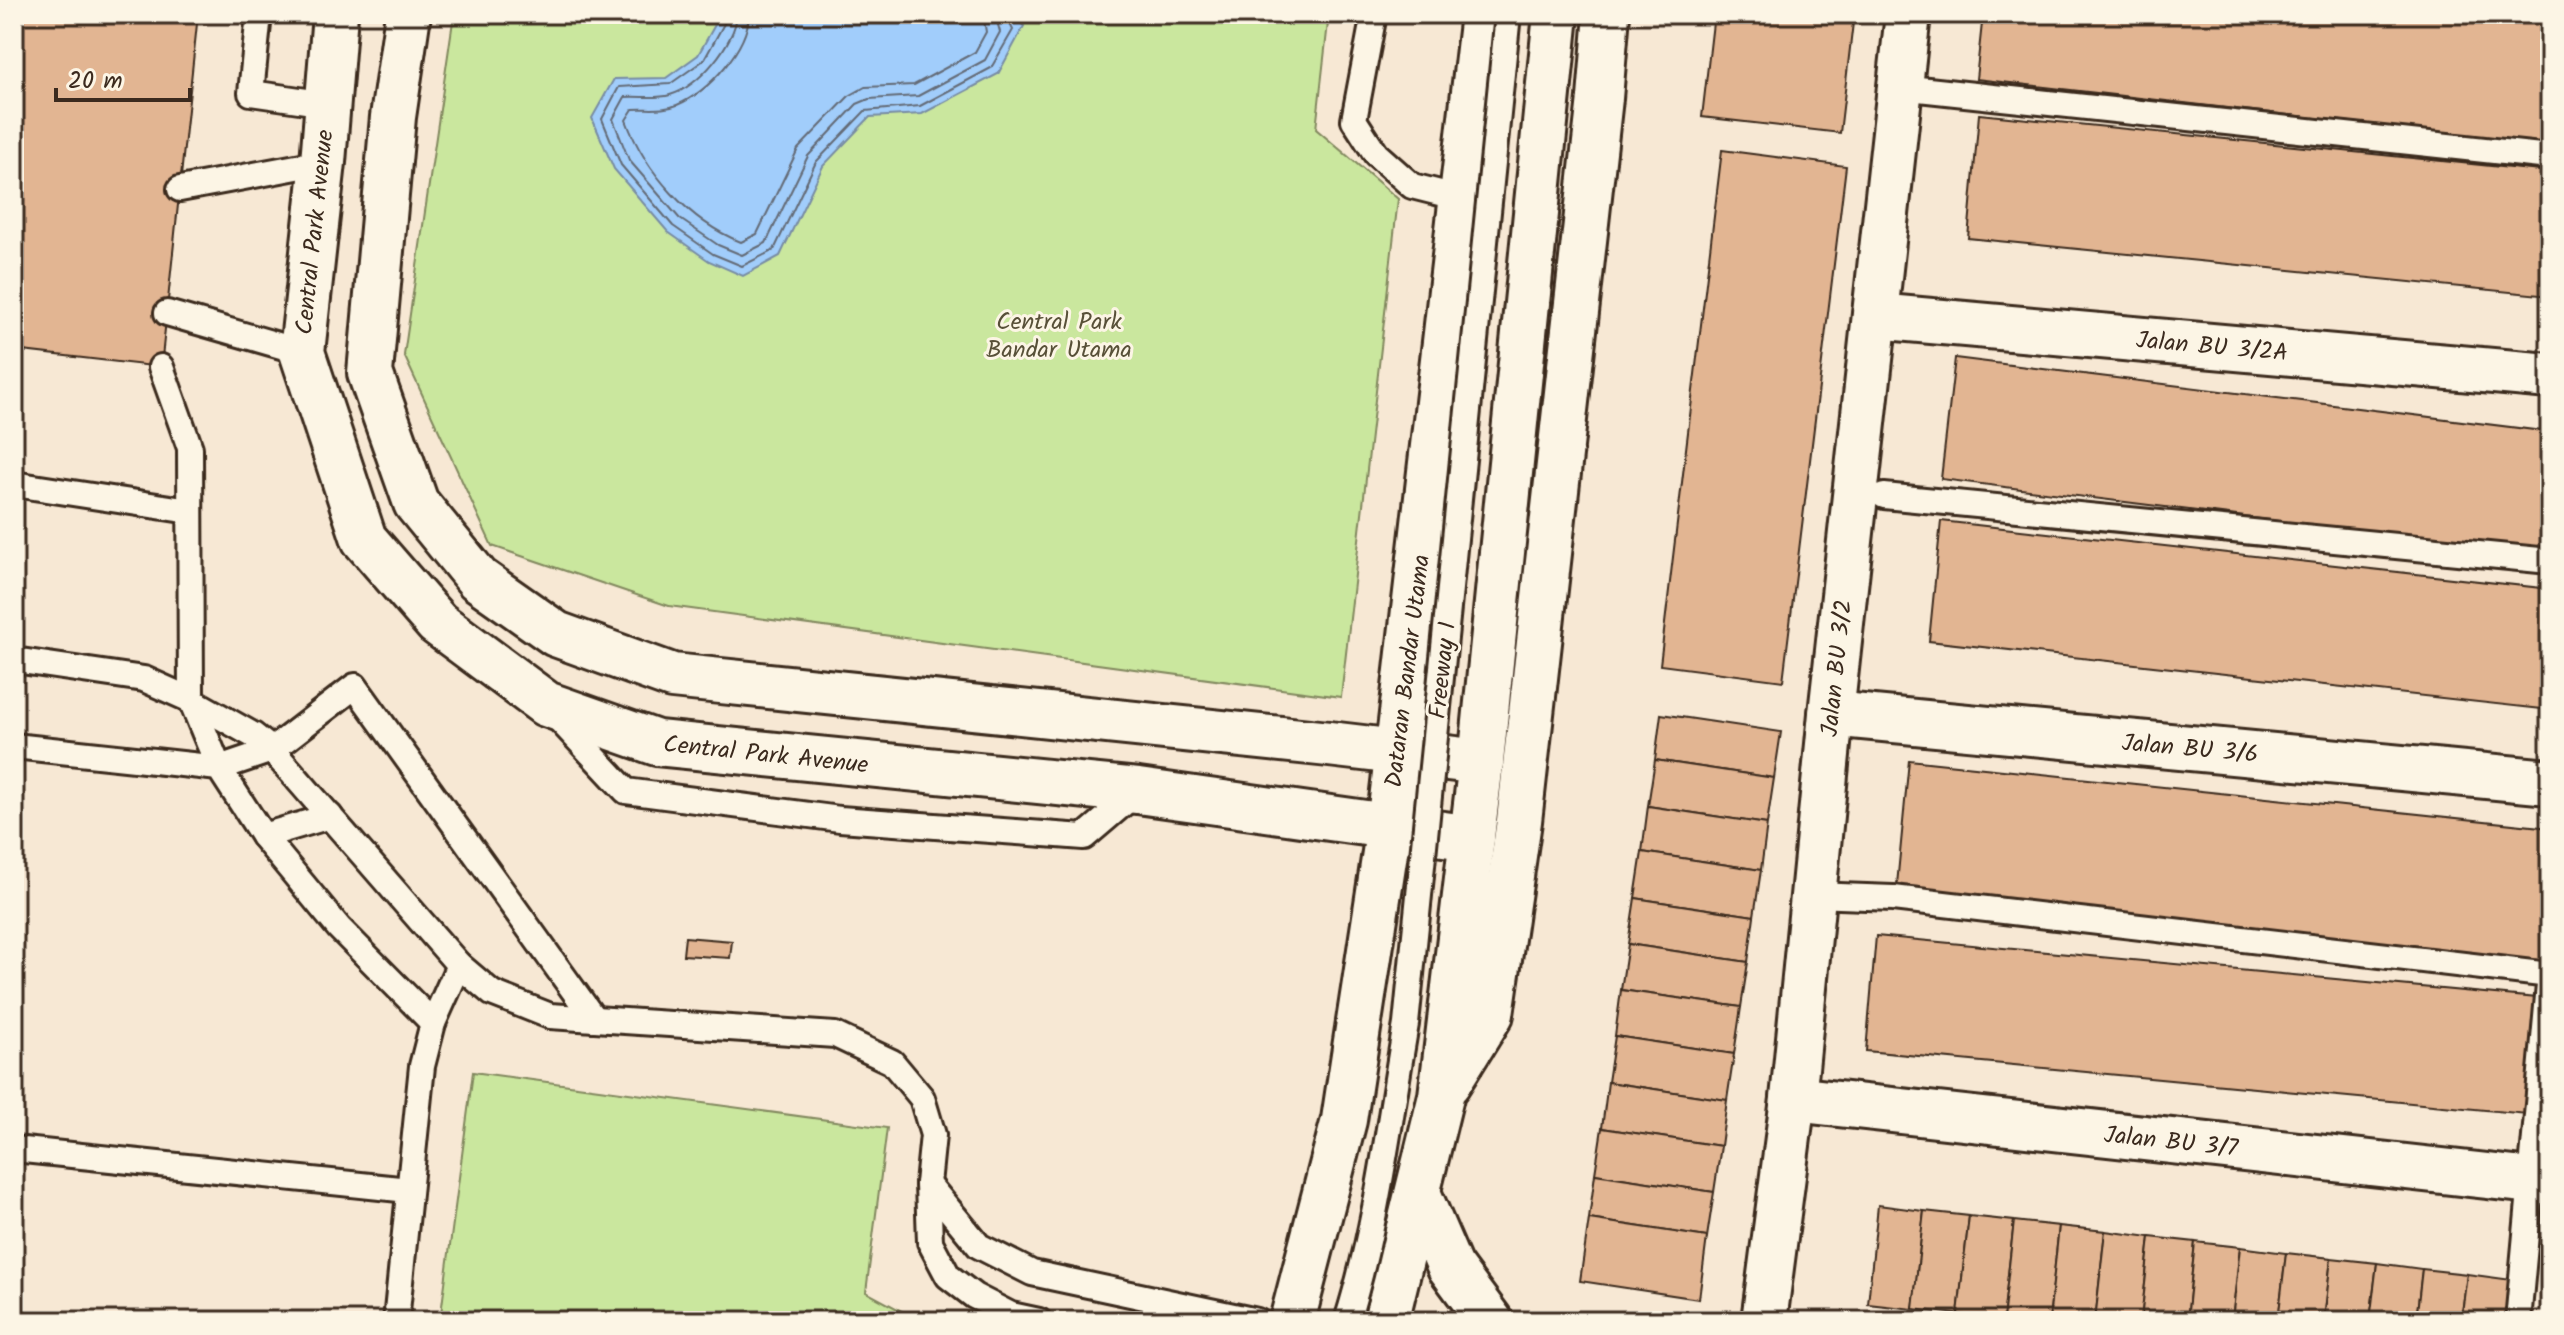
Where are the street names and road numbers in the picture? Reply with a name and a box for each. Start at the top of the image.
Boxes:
street label: Central Park Avenue [285,128,346,336]
street label: Jalan BU 3/2A [2134,321,2289,374]
street label: Dataran Bandar Utama [1375,553,1442,790]
street label: Jalan BU 3/2 [1811,598,1864,739]
street label: Freeway 1 [1419,619,1468,721]
street label: Jalan BU 3/6 [2120,724,2260,775]
street label: Central Park Avenue [662,725,870,786]
street label: Jalan BU 3/7 [2102,1116,2241,1169]

